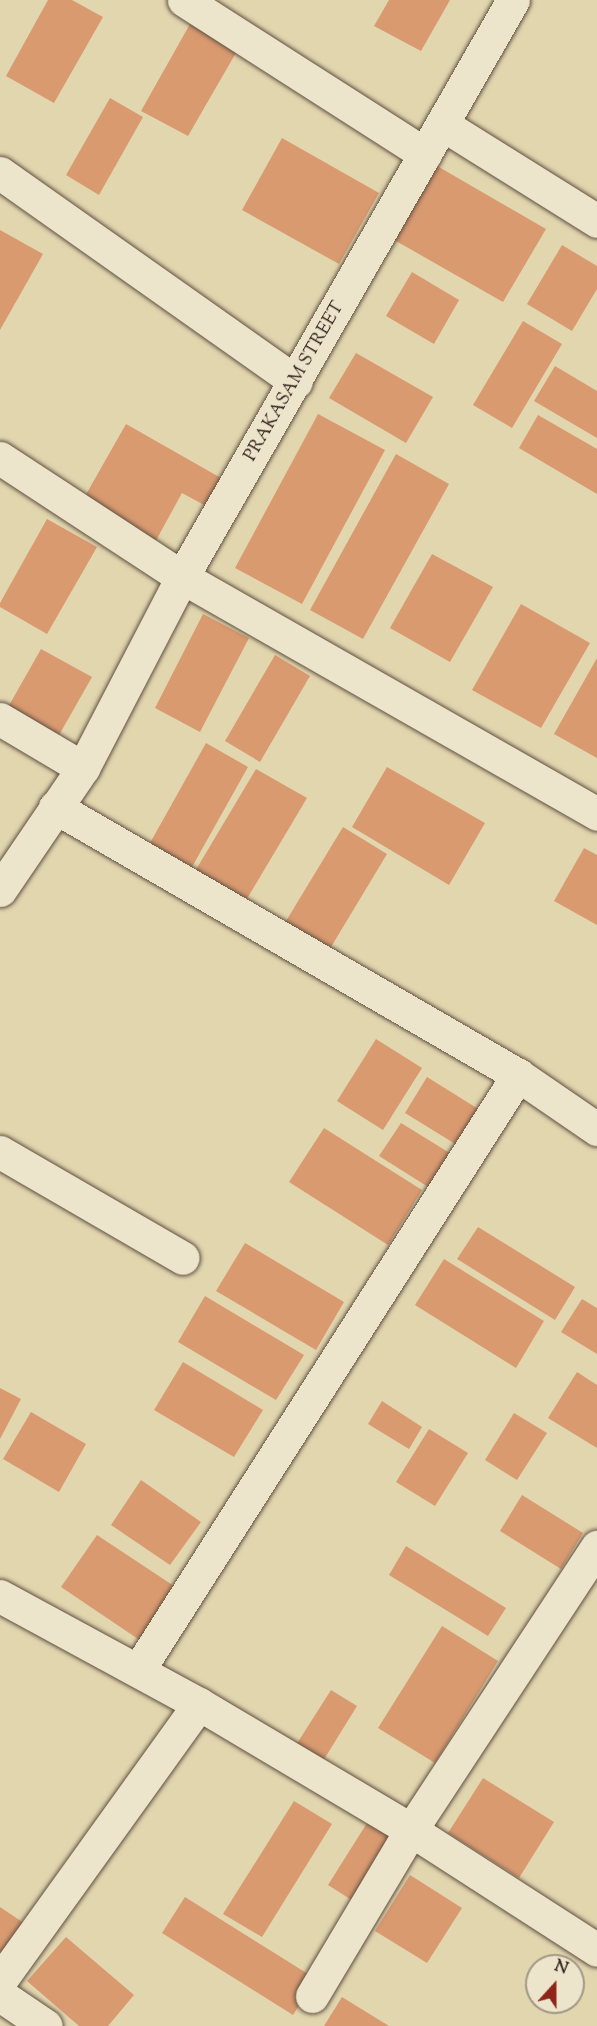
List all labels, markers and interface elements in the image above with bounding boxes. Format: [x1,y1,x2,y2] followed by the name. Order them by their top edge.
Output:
[240,298,350,466] street label: PRAKASAM STREET
[525,1954,585,2014] north arrow
[551,1956,571,1982] text: N

